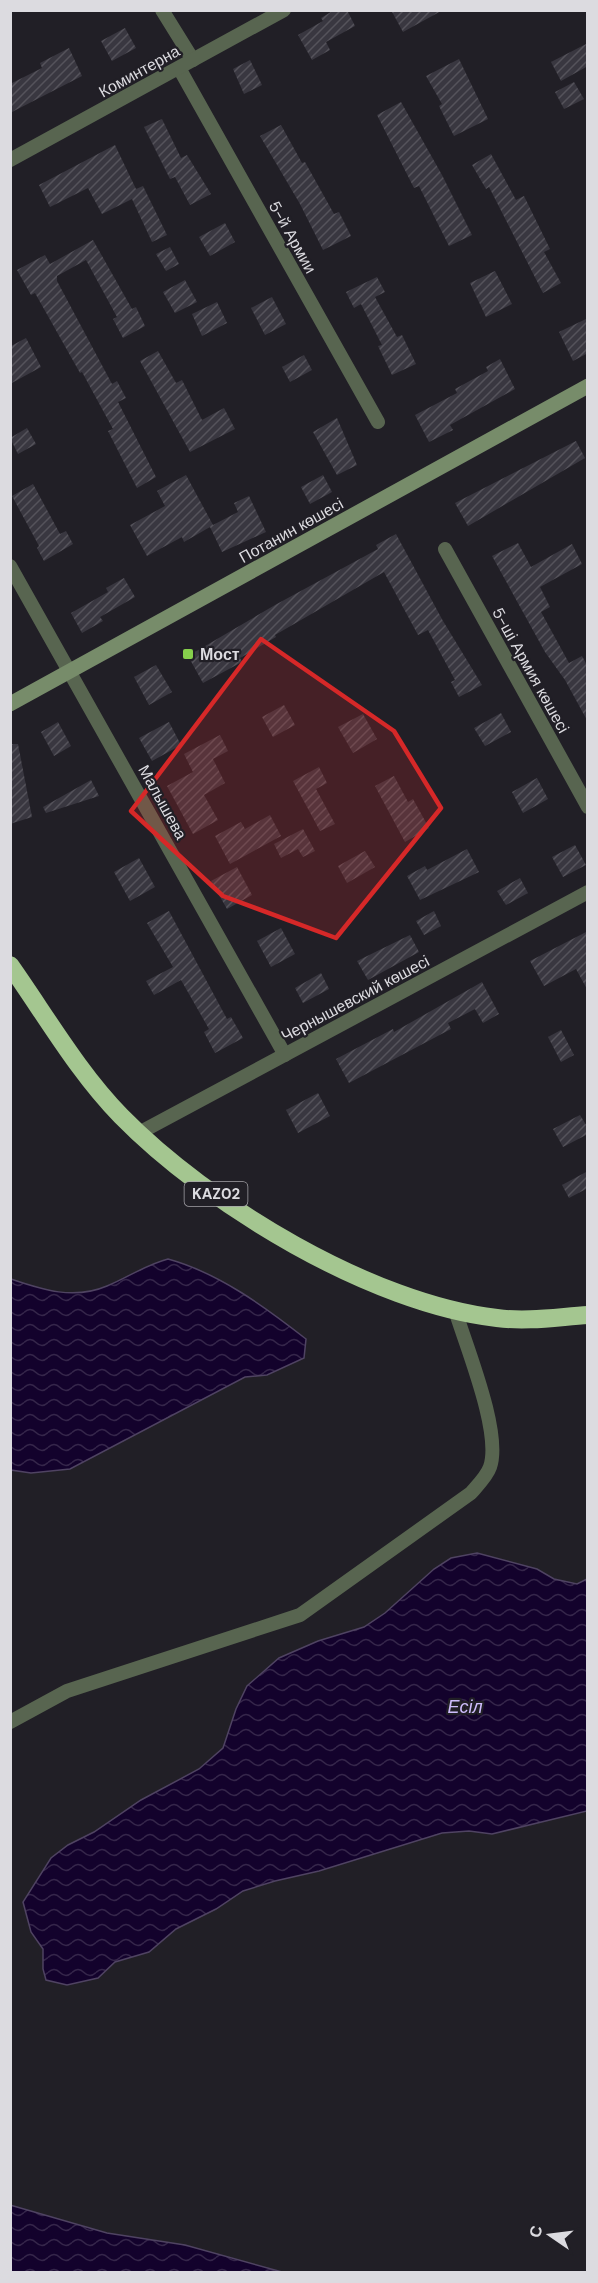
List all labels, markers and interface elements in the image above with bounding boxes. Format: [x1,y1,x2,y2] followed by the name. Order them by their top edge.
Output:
[95,40,184,102] street label: Коминтерна
[264,197,321,277] street label: 5-й Армии
[235,493,347,568] street label: Потанин көшесі
[487,604,574,737] street label: 5-ші Армия көшесі
[200,644,240,665] place label: Мост
[181,647,195,661] marker: Мост
[133,761,192,843] street label: Малышева
[277,950,433,1046] street label: Чернышевский көшесі
[184,1182,248,1206] road number: KAZ02
[447,1695,483,1719] water label: Есіл
[520,2205,580,2265] north arrow
[524,2223,548,2240] text: С

